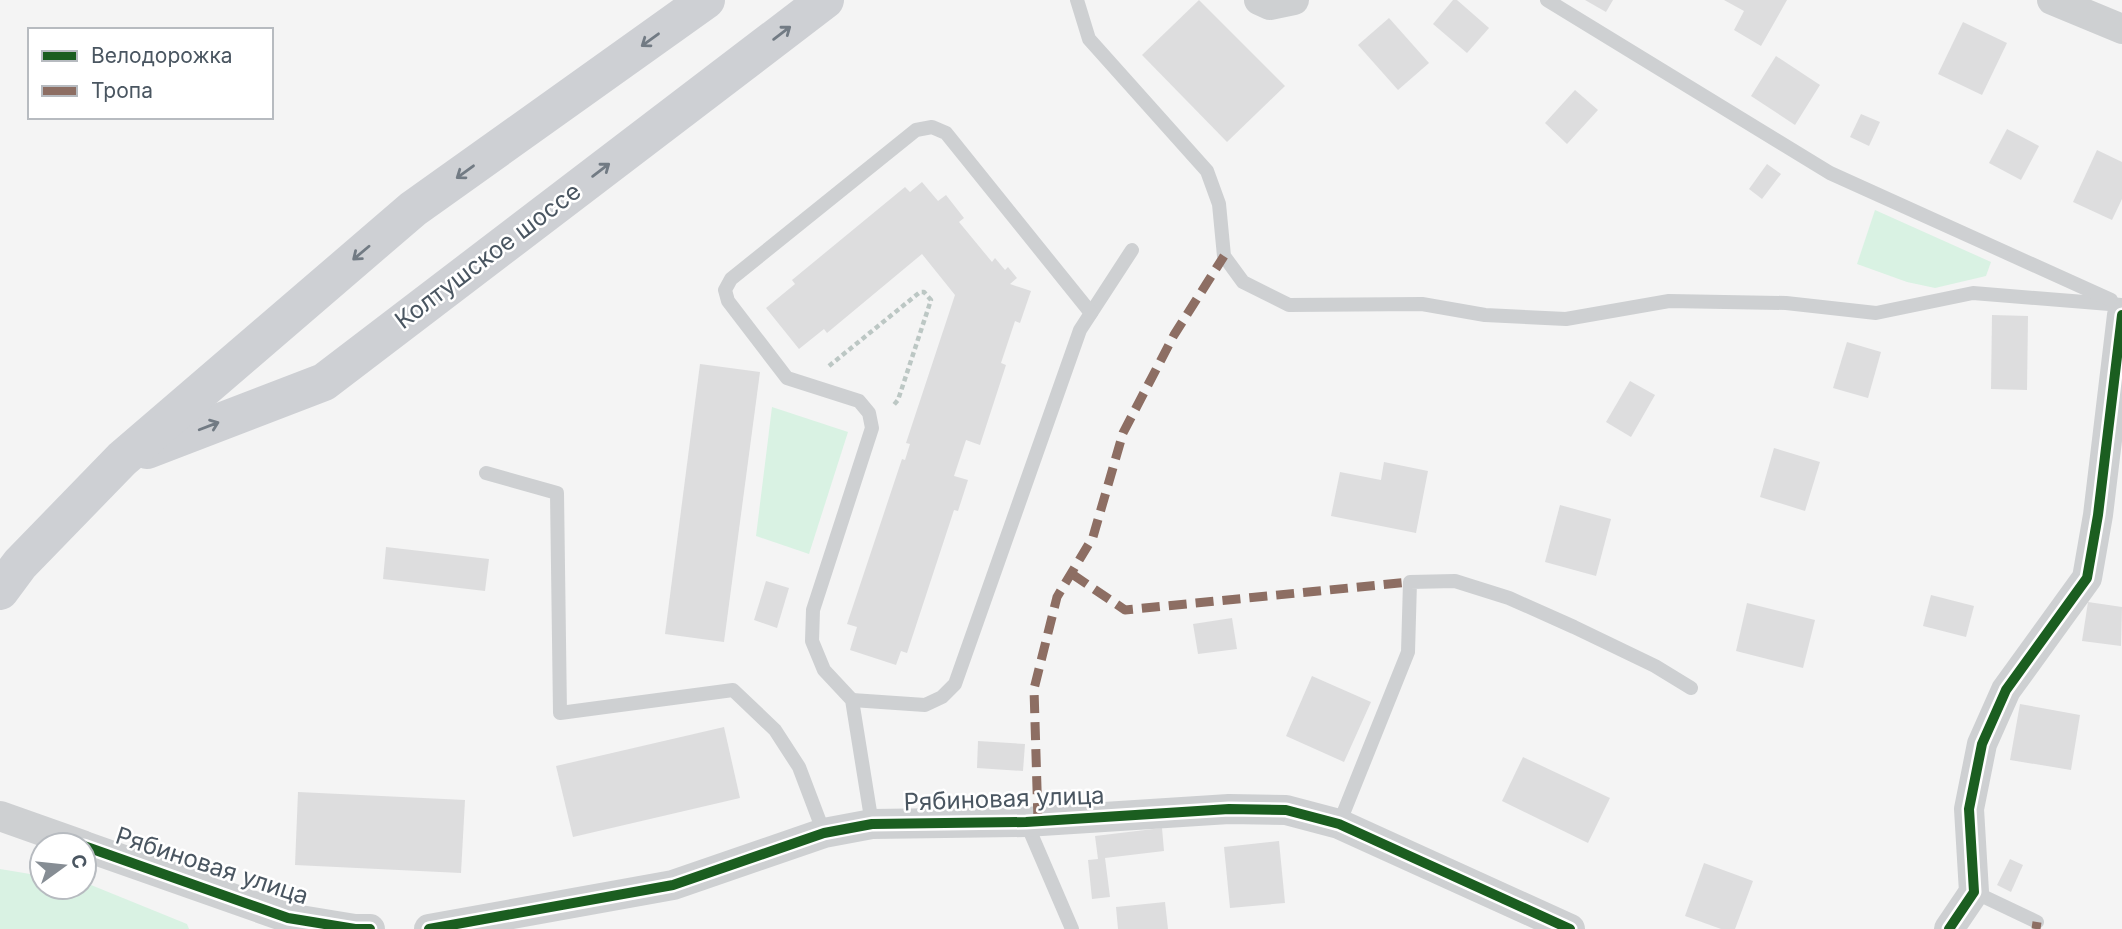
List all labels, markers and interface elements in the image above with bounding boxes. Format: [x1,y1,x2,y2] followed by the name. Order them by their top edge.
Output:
[773,25,791,40] one-way arrow
[28,28,273,119] legend
[641,33,660,47] one-way arrow
[91,43,233,68] text: Велодорожка
[91,78,153,103] text: Тропа
[591,163,610,178] one-way arrow
[456,165,475,179] one-way arrow
[389,176,586,335] street label: Колтушское шоссе
[353,245,371,261] one-way arrow
[197,419,219,431] one-way arrow
[903,781,1105,816] street label: Рябиновая улица
[112,821,312,910] street label: Рябиновая улица
[28,831,98,901] north arrow
[66,852,92,871] text: С

